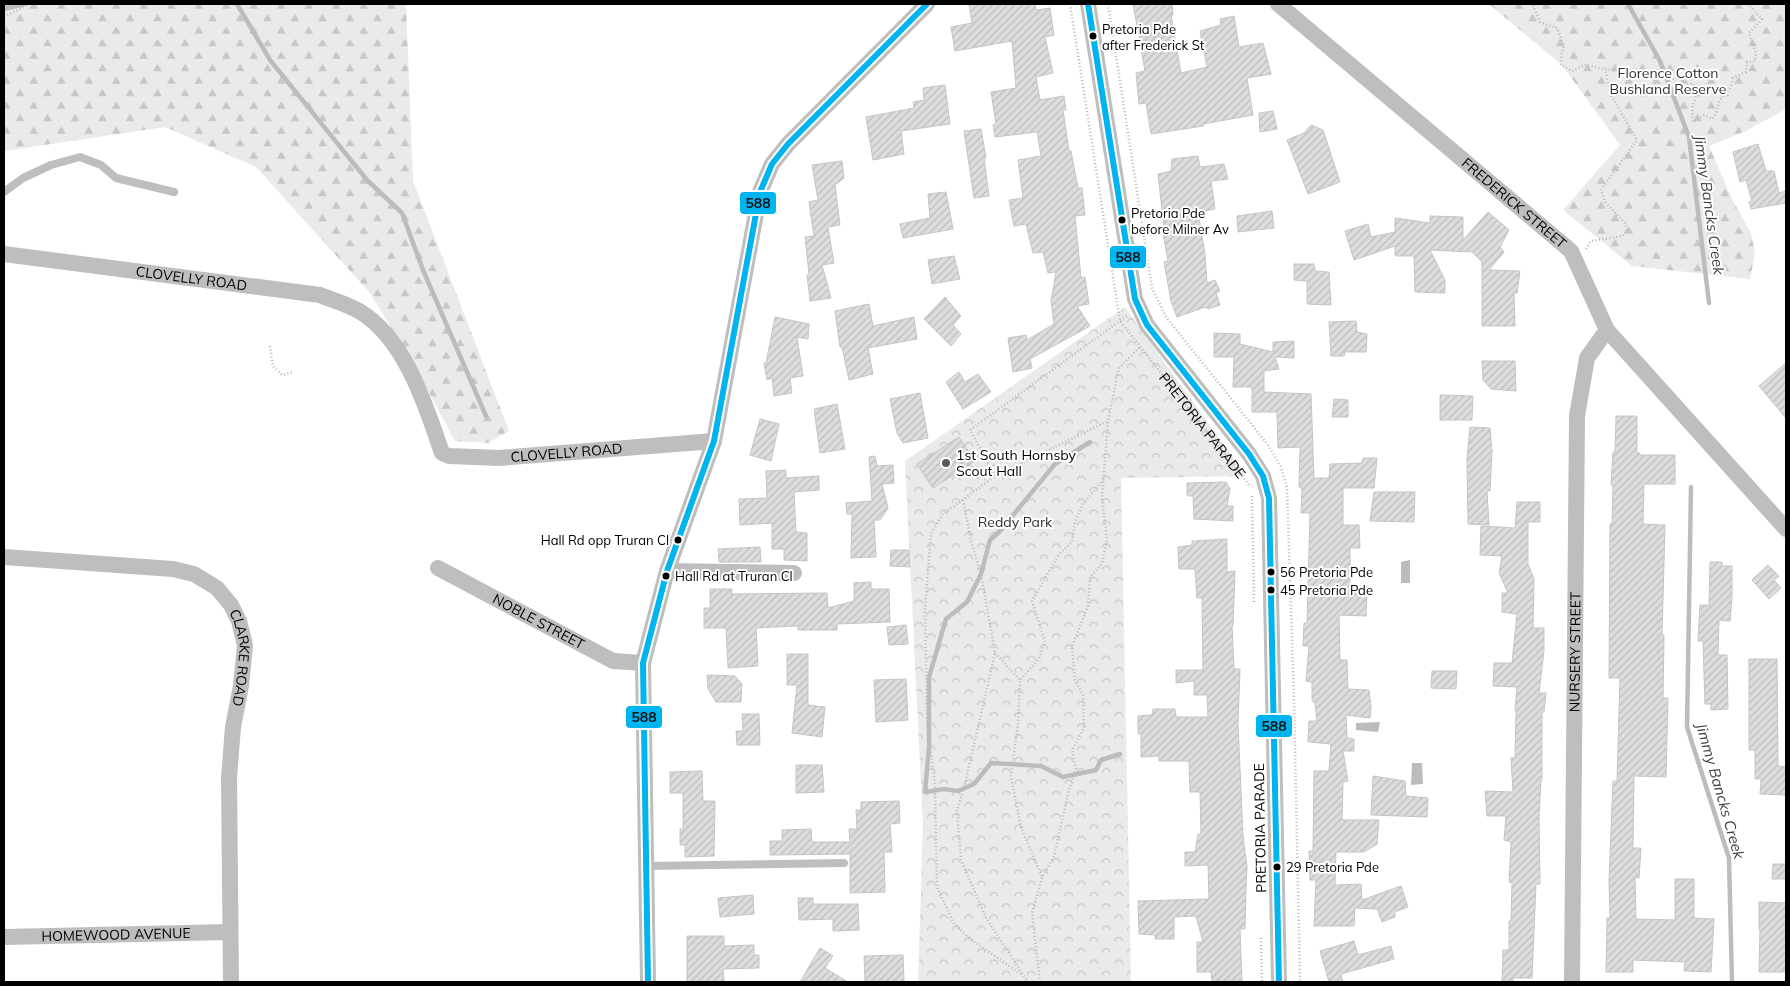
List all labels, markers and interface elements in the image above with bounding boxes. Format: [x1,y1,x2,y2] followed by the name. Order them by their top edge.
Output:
[1102,21,1205,53] place label: Pretoria Pde after Frederick St
[1088,31,1098,41] marker: Pretoria Pde after Frederick St
[1610,64,1726,98] park label: Florence Cotton Bushland Reserve
[1690,132,1729,277] water label: Jimmy Bancks Creek
[1458,154,1571,253] street label: FREDERICK STREET
[739,191,777,215] line badge: 588
[745,194,771,212] text: 588
[1131,205,1229,237] place label: Pretoria Pde before Milner Av
[1117,215,1127,225] marker: Pretoria Pde before Milner Av
[1109,245,1147,269] line badge: 588
[1115,248,1141,266] text: 588
[135,262,248,294] street label: CLOVELLY ROAD
[1155,369,1250,482] street label: PRETORIA PARADE
[510,439,623,466] street label: CLOVELLY ROAD
[956,446,1077,480] place label: 1st South Hornsby Scout Hall
[940,457,952,469] marker: 1st South Hornsby Scout Hall
[978,513,1053,531] park label: Reddy Park
[541,532,669,548] place label: Hall Rd opp Truran Cl
[673,535,683,545] marker: Hall Rd opp Truran Cl
[1280,564,1373,580] place label: 56 Pretoria Pde
[1266,567,1276,577] marker: 56 Pretoria Pde
[675,568,793,584] place label: Hall Rd at Truran Cl
[661,571,671,581] marker: Hall Rd at Truran Cl
[1280,582,1373,598] place label: 45 Pretoria Pde
[1266,585,1276,595] marker: 45 Pretoria Pde
[489,590,588,654] street label: NOBLE STREET
[1565,591,1584,712] street label: NURSERY STREET
[225,606,254,708] street label: CLARKE ROAD
[625,705,663,729] line badge: 588
[631,708,657,726] text: 588
[1255,714,1293,738] line badge: 588
[1261,717,1287,735] text: 588
[1691,719,1749,862] water label: Jimmy Bancks Creek
[1250,763,1270,893] street label: PRETORIA PARADE
[1286,859,1379,875] place label: 29 Pretoria Pde
[1272,862,1282,872] marker: 29 Pretoria Pde
[41,924,191,945] street label: HOMEWOOD AVENUE

